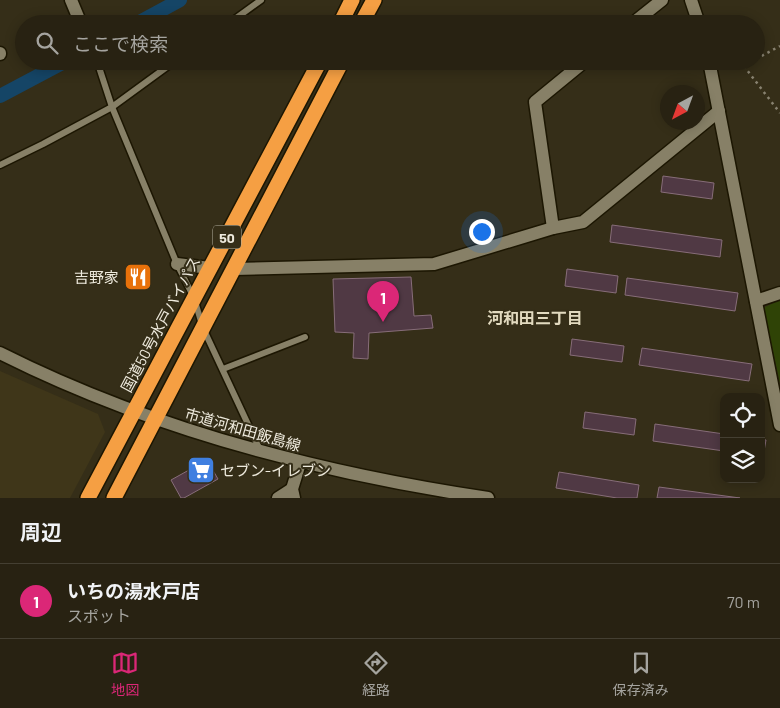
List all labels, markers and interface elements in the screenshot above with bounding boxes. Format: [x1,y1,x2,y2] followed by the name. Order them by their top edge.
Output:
[15,15,765,70] search box
[33,29,61,57] icon: search
[73,32,168,55] text: ここで検索
[660,85,705,130] north arrow
[469,219,495,245] your location
[213,226,241,248] road number: 50
[117,253,203,395] street label: 国道50号水戸バイパス
[123,262,153,292] restaurant icon: 吉野家
[74,268,119,286] place label: 吉野家
[367,281,399,322] pin: 1
[487,308,583,327] district label: 河和田三丁目
[720,393,765,483] map controls
[720,393,765,438] button: locate
[183,404,303,454] street label: 市道河和田飯島線
[720,438,765,483] button: layers
[186,455,216,485] supermarket icon: セブン-イレブン
[220,461,331,479] place label: セブン-イレブン
[20,519,62,544] text: 周辺
[67,579,200,602] text: いちの湯水戸店
[33,592,39,611] text: 1
[727,592,760,611] text: 70 m
[67,606,131,625] text: スポット
[111,649,139,699] tab: 地図
[362,649,390,699] tab: 経路
[613,649,669,699] tab: 保存済み

